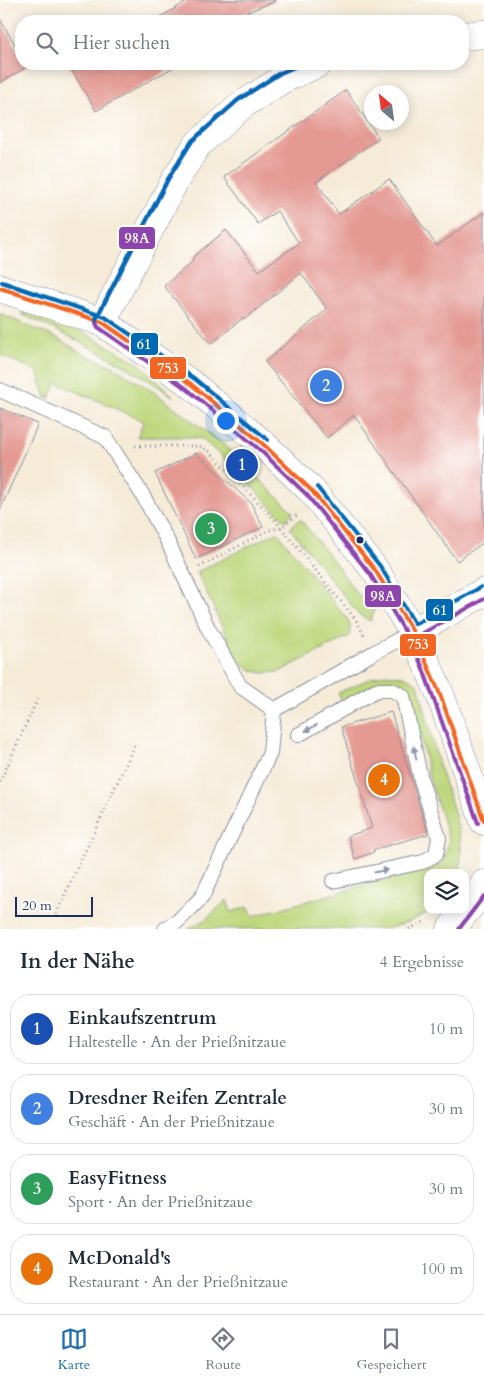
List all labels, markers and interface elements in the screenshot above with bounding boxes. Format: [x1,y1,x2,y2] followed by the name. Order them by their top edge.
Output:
[15,15,469,70] search box
[33,29,61,57] icon: search
[73,30,170,56] text: Hier suchen
[364,85,409,130] north arrow
[118,226,156,250] line badge: 98A
[125,229,150,248] text: 98A
[130,332,159,356] line badge: 61
[137,335,151,354] text: 61
[149,356,187,380] line badge: 753
[157,359,179,378] text: 753
[310,367,342,405] pin: 2
[213,408,239,434] your location
[226,446,258,484] pin: 1
[195,510,227,548] pin: 3
[355,535,365,545] unlabelled marker
[364,584,402,608] line badge: 98A
[371,587,396,606] text: 98A
[425,598,454,622] line badge: 61
[433,601,447,620] text: 61
[399,633,437,657] line badge: 753
[407,635,429,654] text: 753
[303,724,318,732] one-way arrow
[411,746,419,761] one-way arrow
[368,761,400,799] pin: 4
[373,867,389,875] one-way arrow
[424,869,469,914] map controls
[424,869,469,914] button: layers
[15,894,92,917] scale bar
[22,896,52,915] text: 20 m
[20,947,135,976] text: In der Nähe
[379,951,464,973] text: 4 Ergebnisse
[68,1005,217,1031] text: Einkaufszentrum
[33,1018,41,1040] text: 1
[429,1018,463,1040] text: 10 m
[68,1031,286,1053] text: Haltestelle · An der Prießnitzaue
[68,1085,287,1111] text: Dresdner Reifen Zentrale
[33,1098,41,1120] text: 2
[429,1098,463,1120] text: 30 m
[68,1111,275,1133] text: Geschäft · An der Prießnitzaue
[68,1165,167,1191] text: EasyFitness
[33,1178,41,1200] text: 3
[429,1178,463,1200] text: 30 m
[68,1191,253,1213] text: Sport · An der Prießnitzaue
[68,1245,171,1271] text: McDonald's
[33,1258,41,1280] text: 4
[421,1258,463,1280] text: 100 m
[68,1271,288,1293] text: Restaurant · An der Prießnitzaue
[58,1325,90,1374] tab: Karte
[205,1325,241,1374] tab: Route
[356,1325,426,1374] tab: Gespeichert

